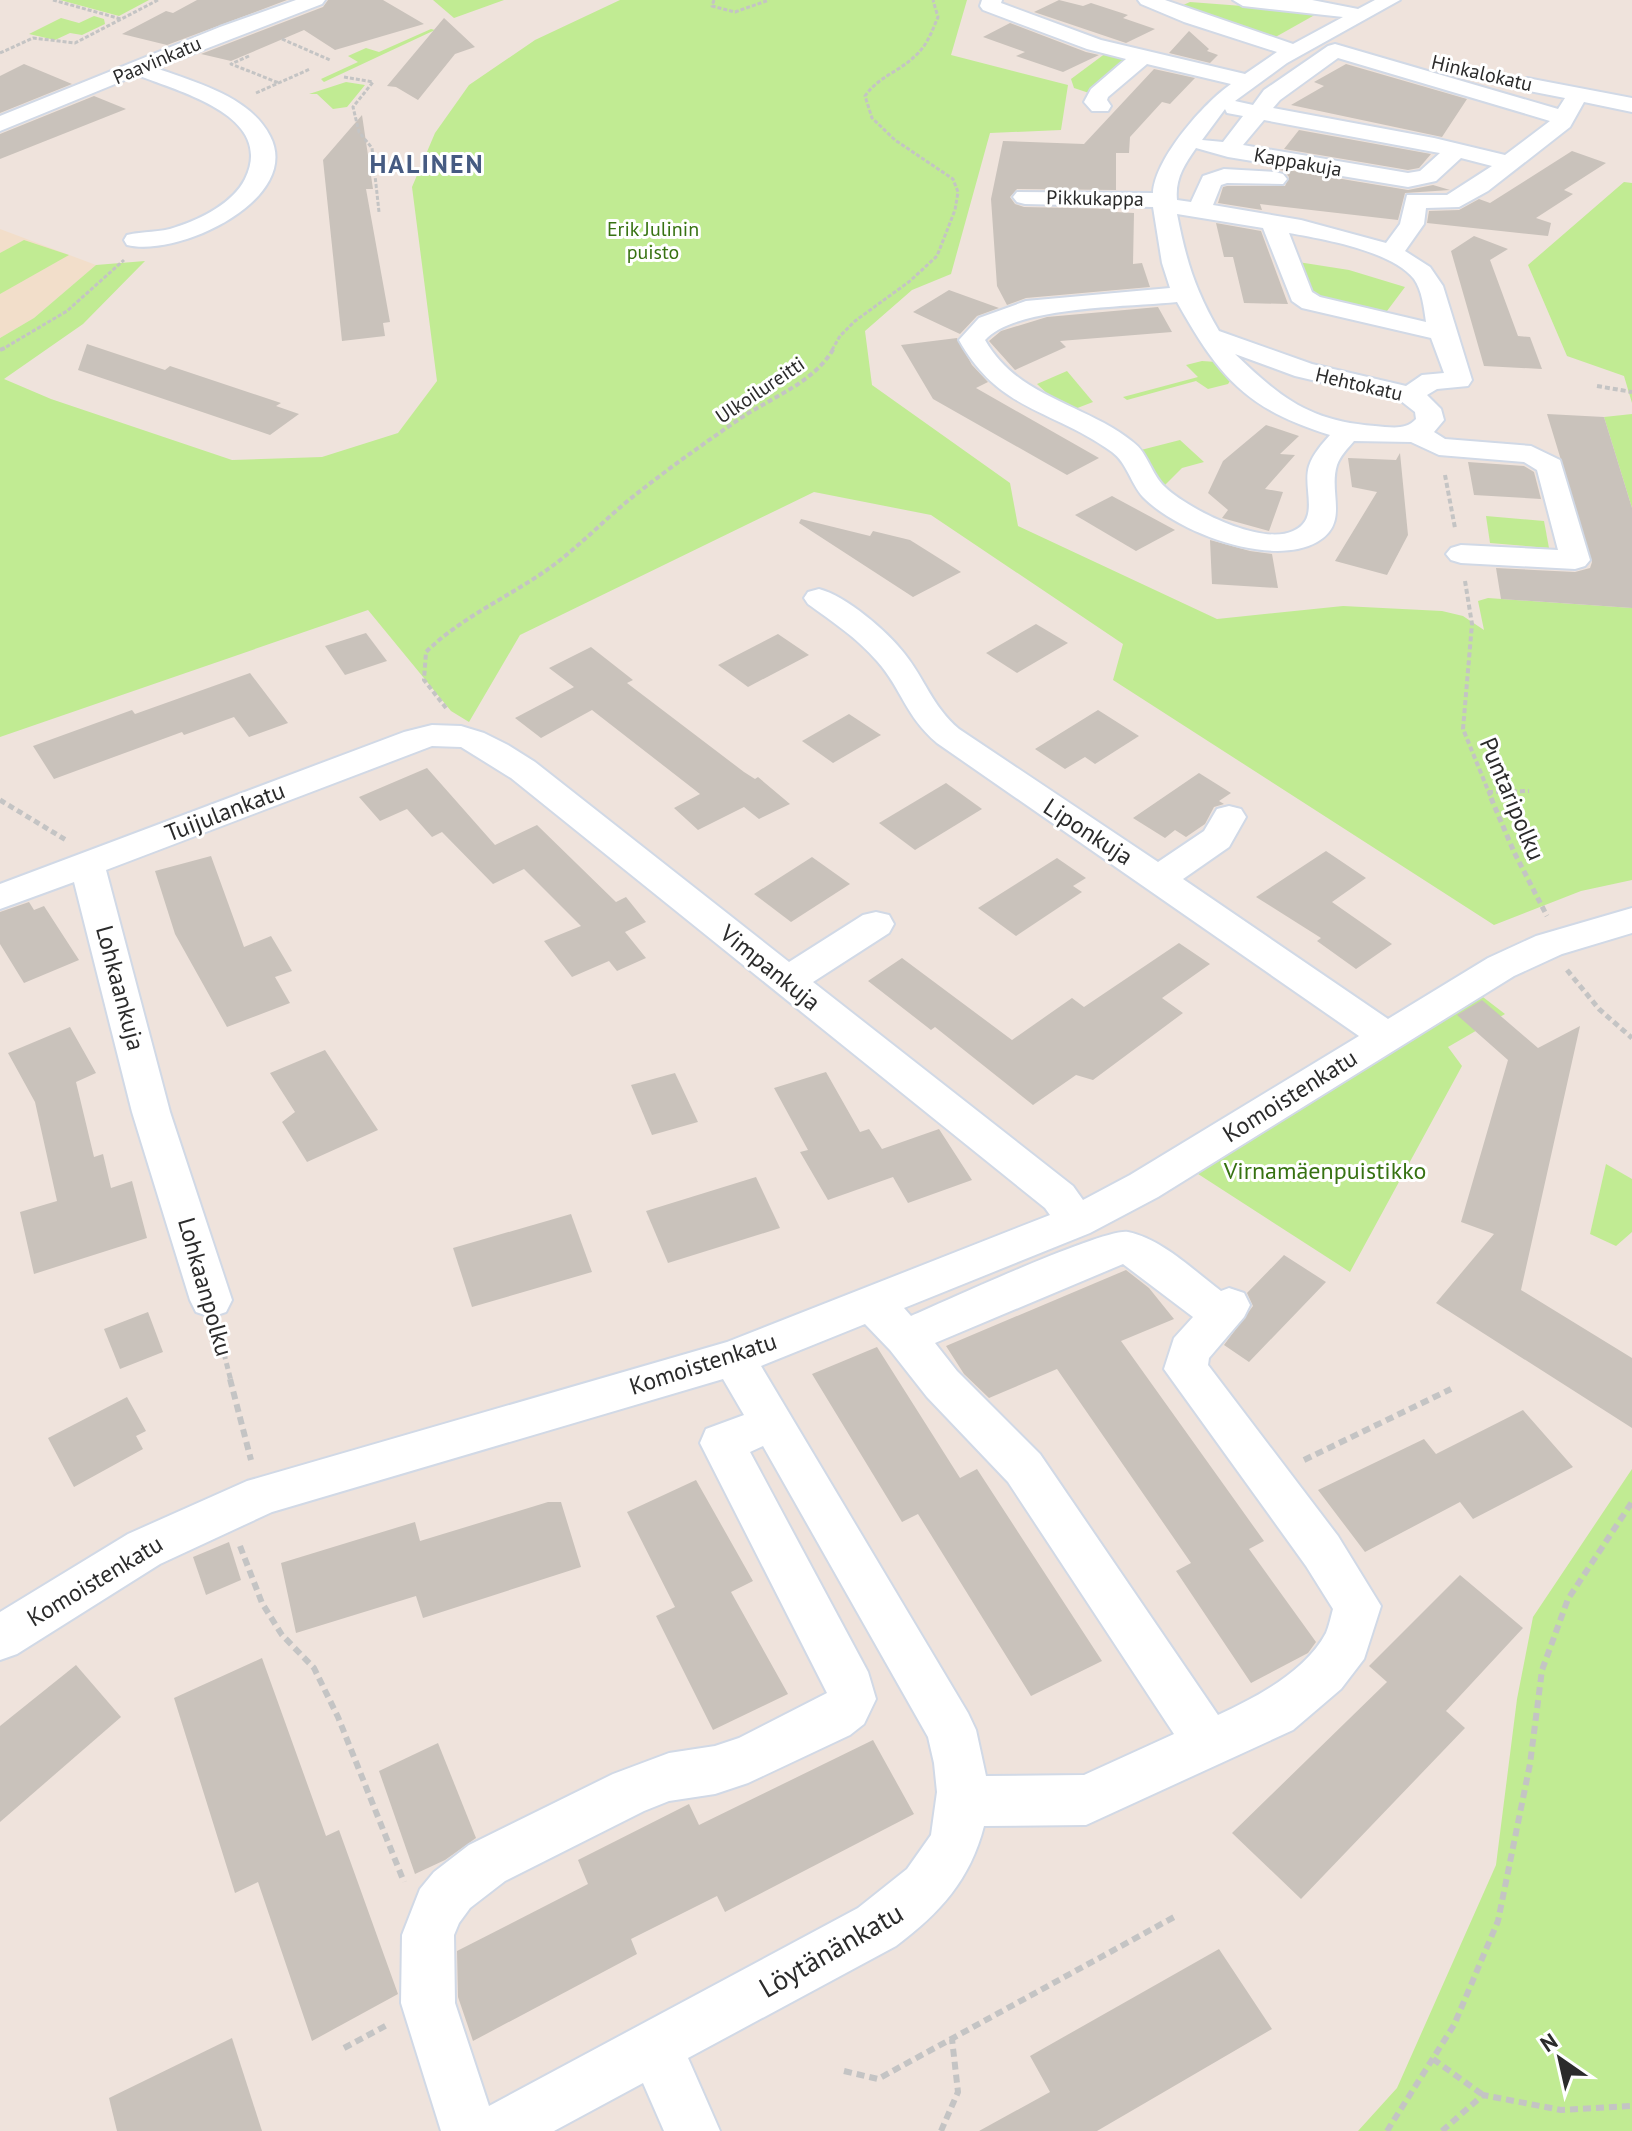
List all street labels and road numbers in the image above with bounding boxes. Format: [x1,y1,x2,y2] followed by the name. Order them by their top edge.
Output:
[109,30,205,90] street label: Paavinkatu
[1429,49,1535,97] street label: Hinkalokatu
[1252,141,1344,183] street label: Kappakuja
[1046,184,1144,212] street label: Pikkukappa
[710,351,810,429] street label: Ulkoilureitti
[1313,361,1405,407] street label: Hehtokatu
[1473,733,1552,865] street label: Puntaripolku
[160,774,289,849] street label: Tuijulankatu
[1038,791,1139,872] street label: Liponkuja
[713,917,827,1018] street label: Vimpankuja
[89,922,152,1054] street label: Lohkaankuja
[1217,1042,1363,1149] street label: Komoistenkatu
[171,1214,240,1360] street label: Lohkaanpolku
[625,1325,780,1402] street label: Komoistenkatu
[21,1528,168,1633] street label: Komoistenkatu
[752,1893,909,2006] street label: Löytänänkatu

